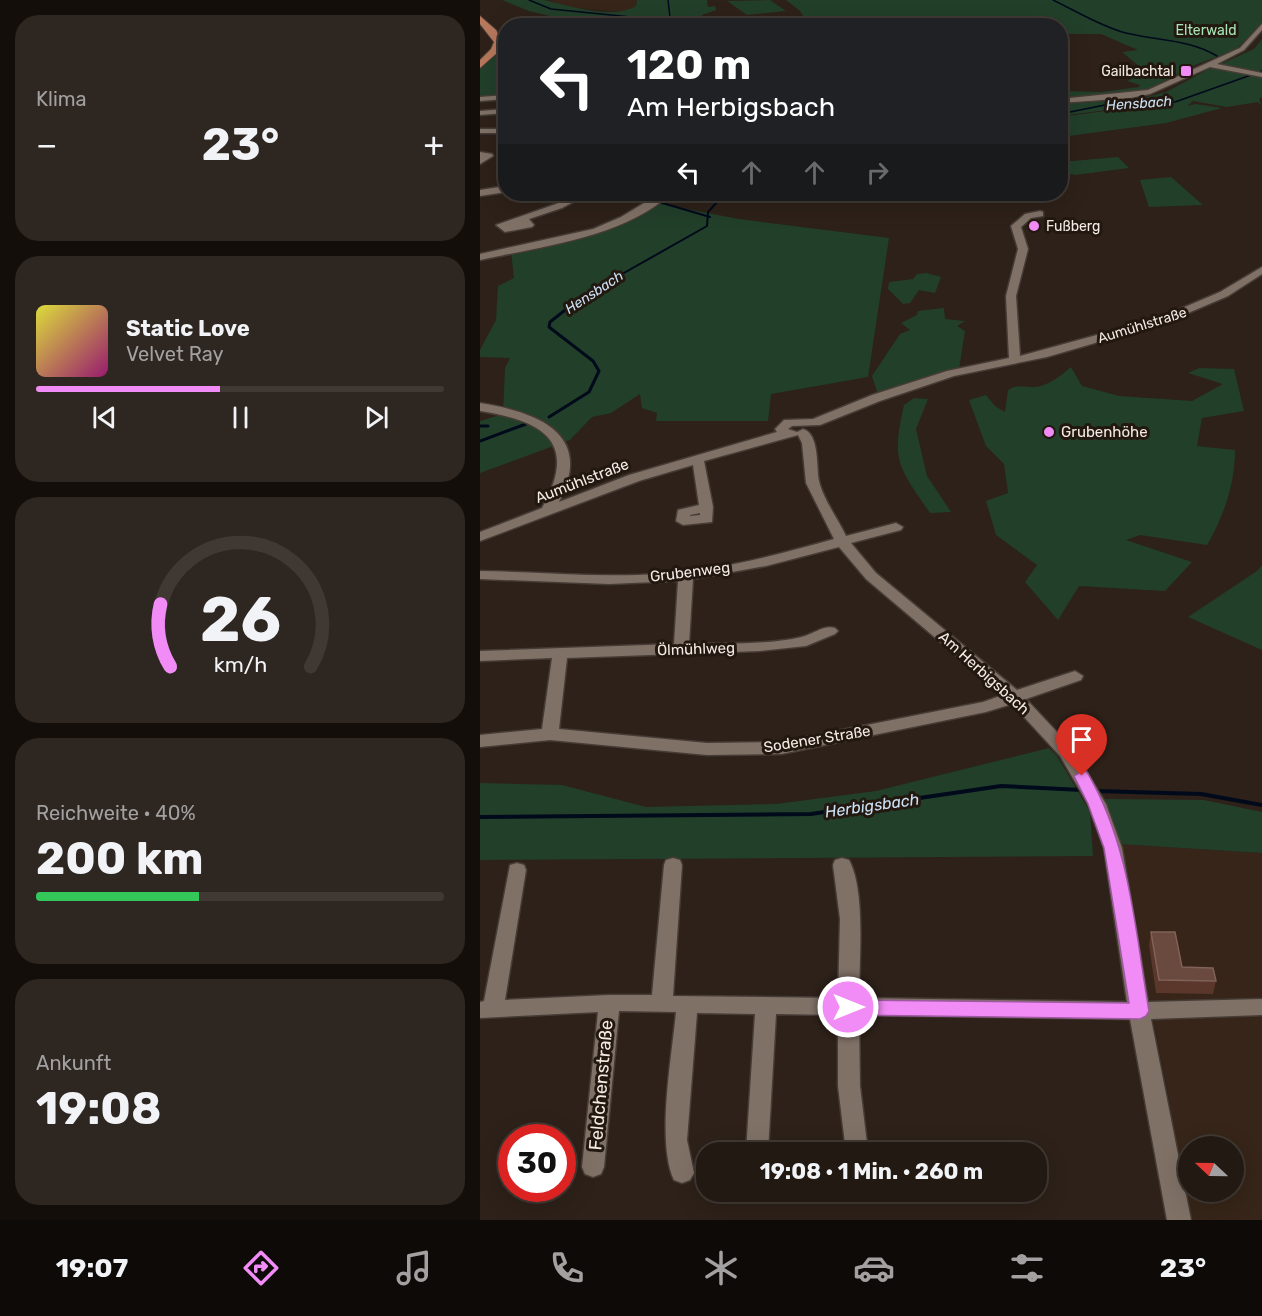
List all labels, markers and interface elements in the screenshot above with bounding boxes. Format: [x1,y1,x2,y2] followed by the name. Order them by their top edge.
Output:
[1176,22,1237,39] park label: Elterwald
[627,40,751,90] text: 120 m
[528,42,606,120] icon: left
[1101,63,1174,80] place label: Gailbachtal
[1179,64,1193,78] marker: Gailbachtal
[36,87,87,111] text: Klima
[627,91,835,123] text: Am Herbigsbach
[1105,93,1173,114] water label: Hensbach
[202,118,279,171] text: 23°
[36,125,57,164] text: −
[423,125,444,164] text: +
[672,156,705,189] icon: left
[735,156,768,189] icon: ahead
[798,156,831,189] icon: ahead
[861,156,894,189] icon: right
[1046,218,1100,235] place label: Fußberg
[1027,219,1041,233] marker: Fußberg
[562,267,627,318] water label: Hensbach
[1096,304,1189,347] street label: Aumühlstraße
[126,315,250,342] text: Static Love
[126,342,224,366] text: Velvet Ray
[88,401,121,434] icon: previous
[224,401,257,434] icon: pause
[360,401,393,434] icon: next
[1061,423,1148,441] place label: Grubenhöhe
[1042,425,1056,439] marker: Grubenhöhe
[533,455,631,507] street label: Aumühlstraße
[649,558,731,586] street label: Grubenweg
[199,583,281,657] text: 26
[935,628,1033,718] street label: Am Herbigsbach
[657,639,735,659] street label: Ölmühlweg
[213,652,267,677] text: km/h
[1056,714,1107,776] pin
[762,722,872,756] street label: Sodener Straße
[1065,723,1098,756] icon: arrive
[824,789,920,822] water label: Herbigsbach
[36,801,196,825] text: Reichweite · 40%
[36,832,204,885] text: 200 km
[816,975,880,1039] position arrow
[584,1019,618,1151] street label: Feldchenstraße
[36,1051,111,1075] text: Ankunft
[36,1082,161,1135] text: 19:08
[498,1124,576,1202] speed limit sign: 30
[1178,1136,1244,1202] north arrow
[1178,1136,1244,1202] map controls
[760,1158,983,1185] text: 19:08 · 1 Min. · 260 m
[240,1247,282,1289] icon: directions
[393,1247,435,1289] icon: music
[546,1247,588,1289] icon: phone
[700,1247,742,1289] icon: climate
[853,1247,895,1289] icon: car
[1006,1247,1048,1289] icon: filters
[56,1252,128,1284] text: 19:07
[1160,1252,1206,1284] text: 23°

